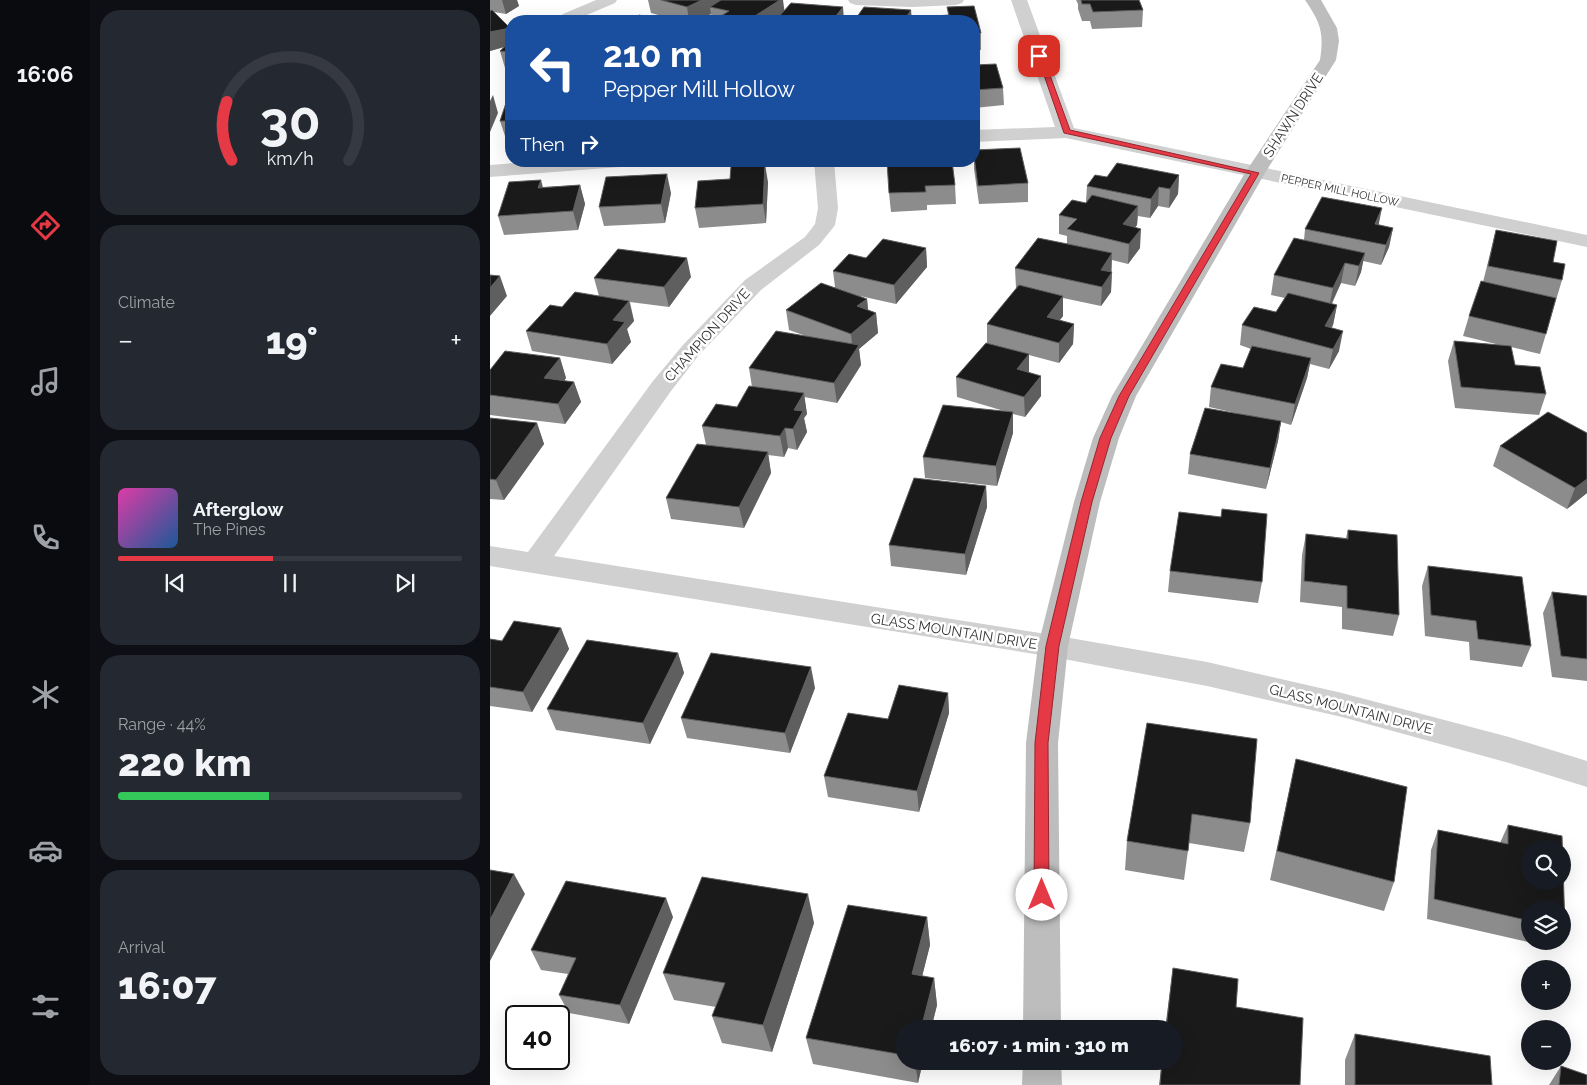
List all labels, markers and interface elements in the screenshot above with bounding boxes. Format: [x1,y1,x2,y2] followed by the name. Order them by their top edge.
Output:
[603,34,703,75] text: 210 m
[520,35,585,100] icon: left
[1018,35,1060,77] pin
[1025,42,1053,70] icon: arrive
[17,61,73,87] text: 16:06
[1260,70,1326,160] street label: SHAWN DRIVE
[603,76,795,102] text: Pepper Mill Hollow
[260,90,320,151] text: 30
[575,130,603,158] icon: right
[520,133,565,155] text: Then
[266,148,314,169] text: km/h
[1280,172,1400,209] street label: PEPPER MILL HOLLOW
[28,208,63,243] icon: directions
[661,285,753,385] street label: CHAMPION DRIVE
[118,293,175,312] text: Climate
[266,318,318,363] text: 19°
[118,324,133,357] text: −
[450,324,462,357] text: +
[28,364,63,399] icon: music
[193,498,283,520] text: Afterglow
[28,520,63,555] icon: phone
[193,520,265,539] text: The Pines
[161,569,189,597] icon: previous
[276,569,304,597] icon: pause
[391,569,419,597] icon: next
[870,610,1038,652] street label: GLASS MOUNTAIN DRIVE
[28,677,63,712] icon: climate
[1268,681,1434,737] street label: GLASS MOUNTAIN DRIVE
[118,715,206,734] text: Range · 44%
[118,740,251,785] text: 220 km
[28,833,63,868] icon: car
[1521,840,1571,1070] map controls
[1521,840,1571,890] button: search
[1015,868,1067,920] position arrow
[1521,900,1571,950] button: layers
[118,938,165,957] text: Arrival
[1521,960,1571,1010] button: +
[118,963,216,1008] text: 16:07
[28,989,63,1024] icon: filters
[505,1005,570,1070] speed limit sign: 40
[1521,1020,1571,1070] button: −
[949,1034,1129,1056] text: 16:07 · 1 min · 310 m

